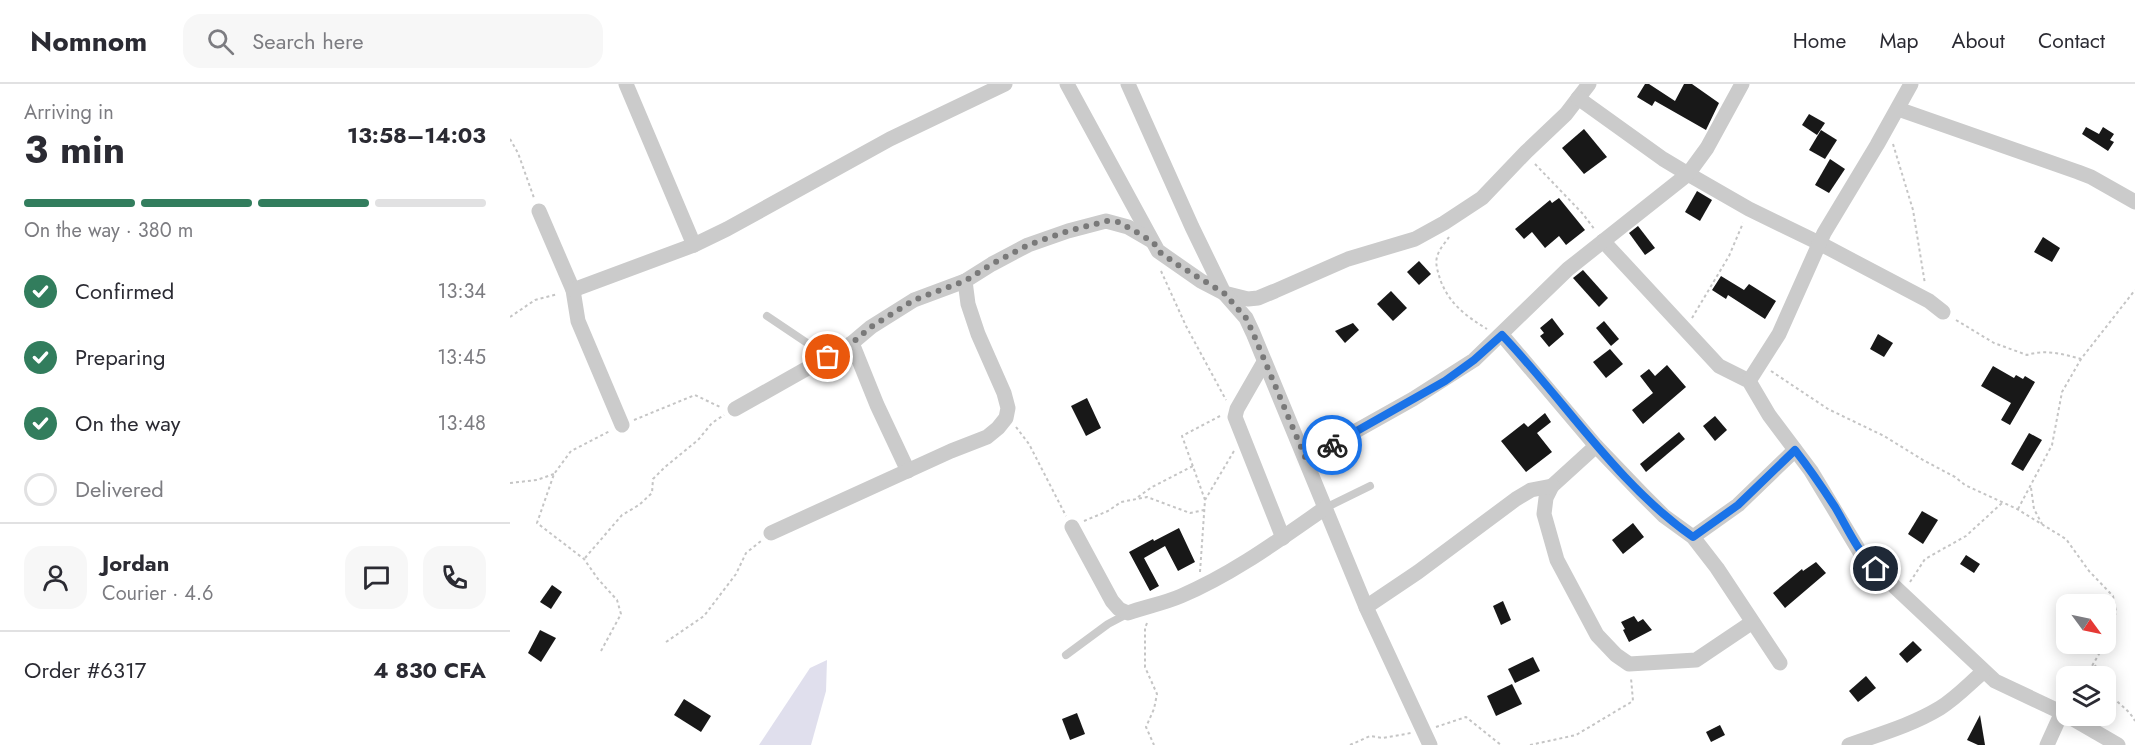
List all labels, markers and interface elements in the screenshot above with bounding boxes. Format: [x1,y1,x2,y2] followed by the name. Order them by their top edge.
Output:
[183,14,603,68] search box
[30,21,147,62] text: Nomnom
[204,25,237,58] icon: search
[252,25,364,57] text: Search here
[1793,26,1846,56] text: Home
[1879,26,1919,56] text: Map
[1952,26,2005,56] text: About
[2038,26,2105,56] text: Contact
[24,98,114,127] text: Arriving in
[347,119,486,151] text: 13:58–14:03
[24,121,125,178] text: 3 min
[24,216,193,245] text: On the way · 380 m
[24,275,57,308] icon: check
[75,275,174,307] text: Confirmed
[438,277,486,306] text: 13:34
[802,331,853,382] pin
[811,340,844,373] icon: bag
[24,341,57,374] icon: check
[75,341,166,373] text: Preparing
[437,343,486,372] text: 13:45
[24,407,57,440] icon: check
[75,407,180,439] text: On the way
[438,409,486,438] text: 13:48
[1302,415,1362,475] courier
[1316,429,1349,462] icon: bike
[75,473,164,505] text: Delivered
[1850,543,1901,594] pin
[24,546,87,609] button: person
[345,546,408,609] button: chat
[423,546,486,609] button: phone
[102,547,169,579] text: Jordan
[1859,552,1892,585] icon: home
[102,579,214,608] text: Courier · 4.6
[2056,594,2116,654] north arrow
[2056,594,2116,726] map controls
[24,654,146,686] text: Order #6317
[373,654,486,686] text: 4 830 CFA
[2056,666,2116,726] button: layers

